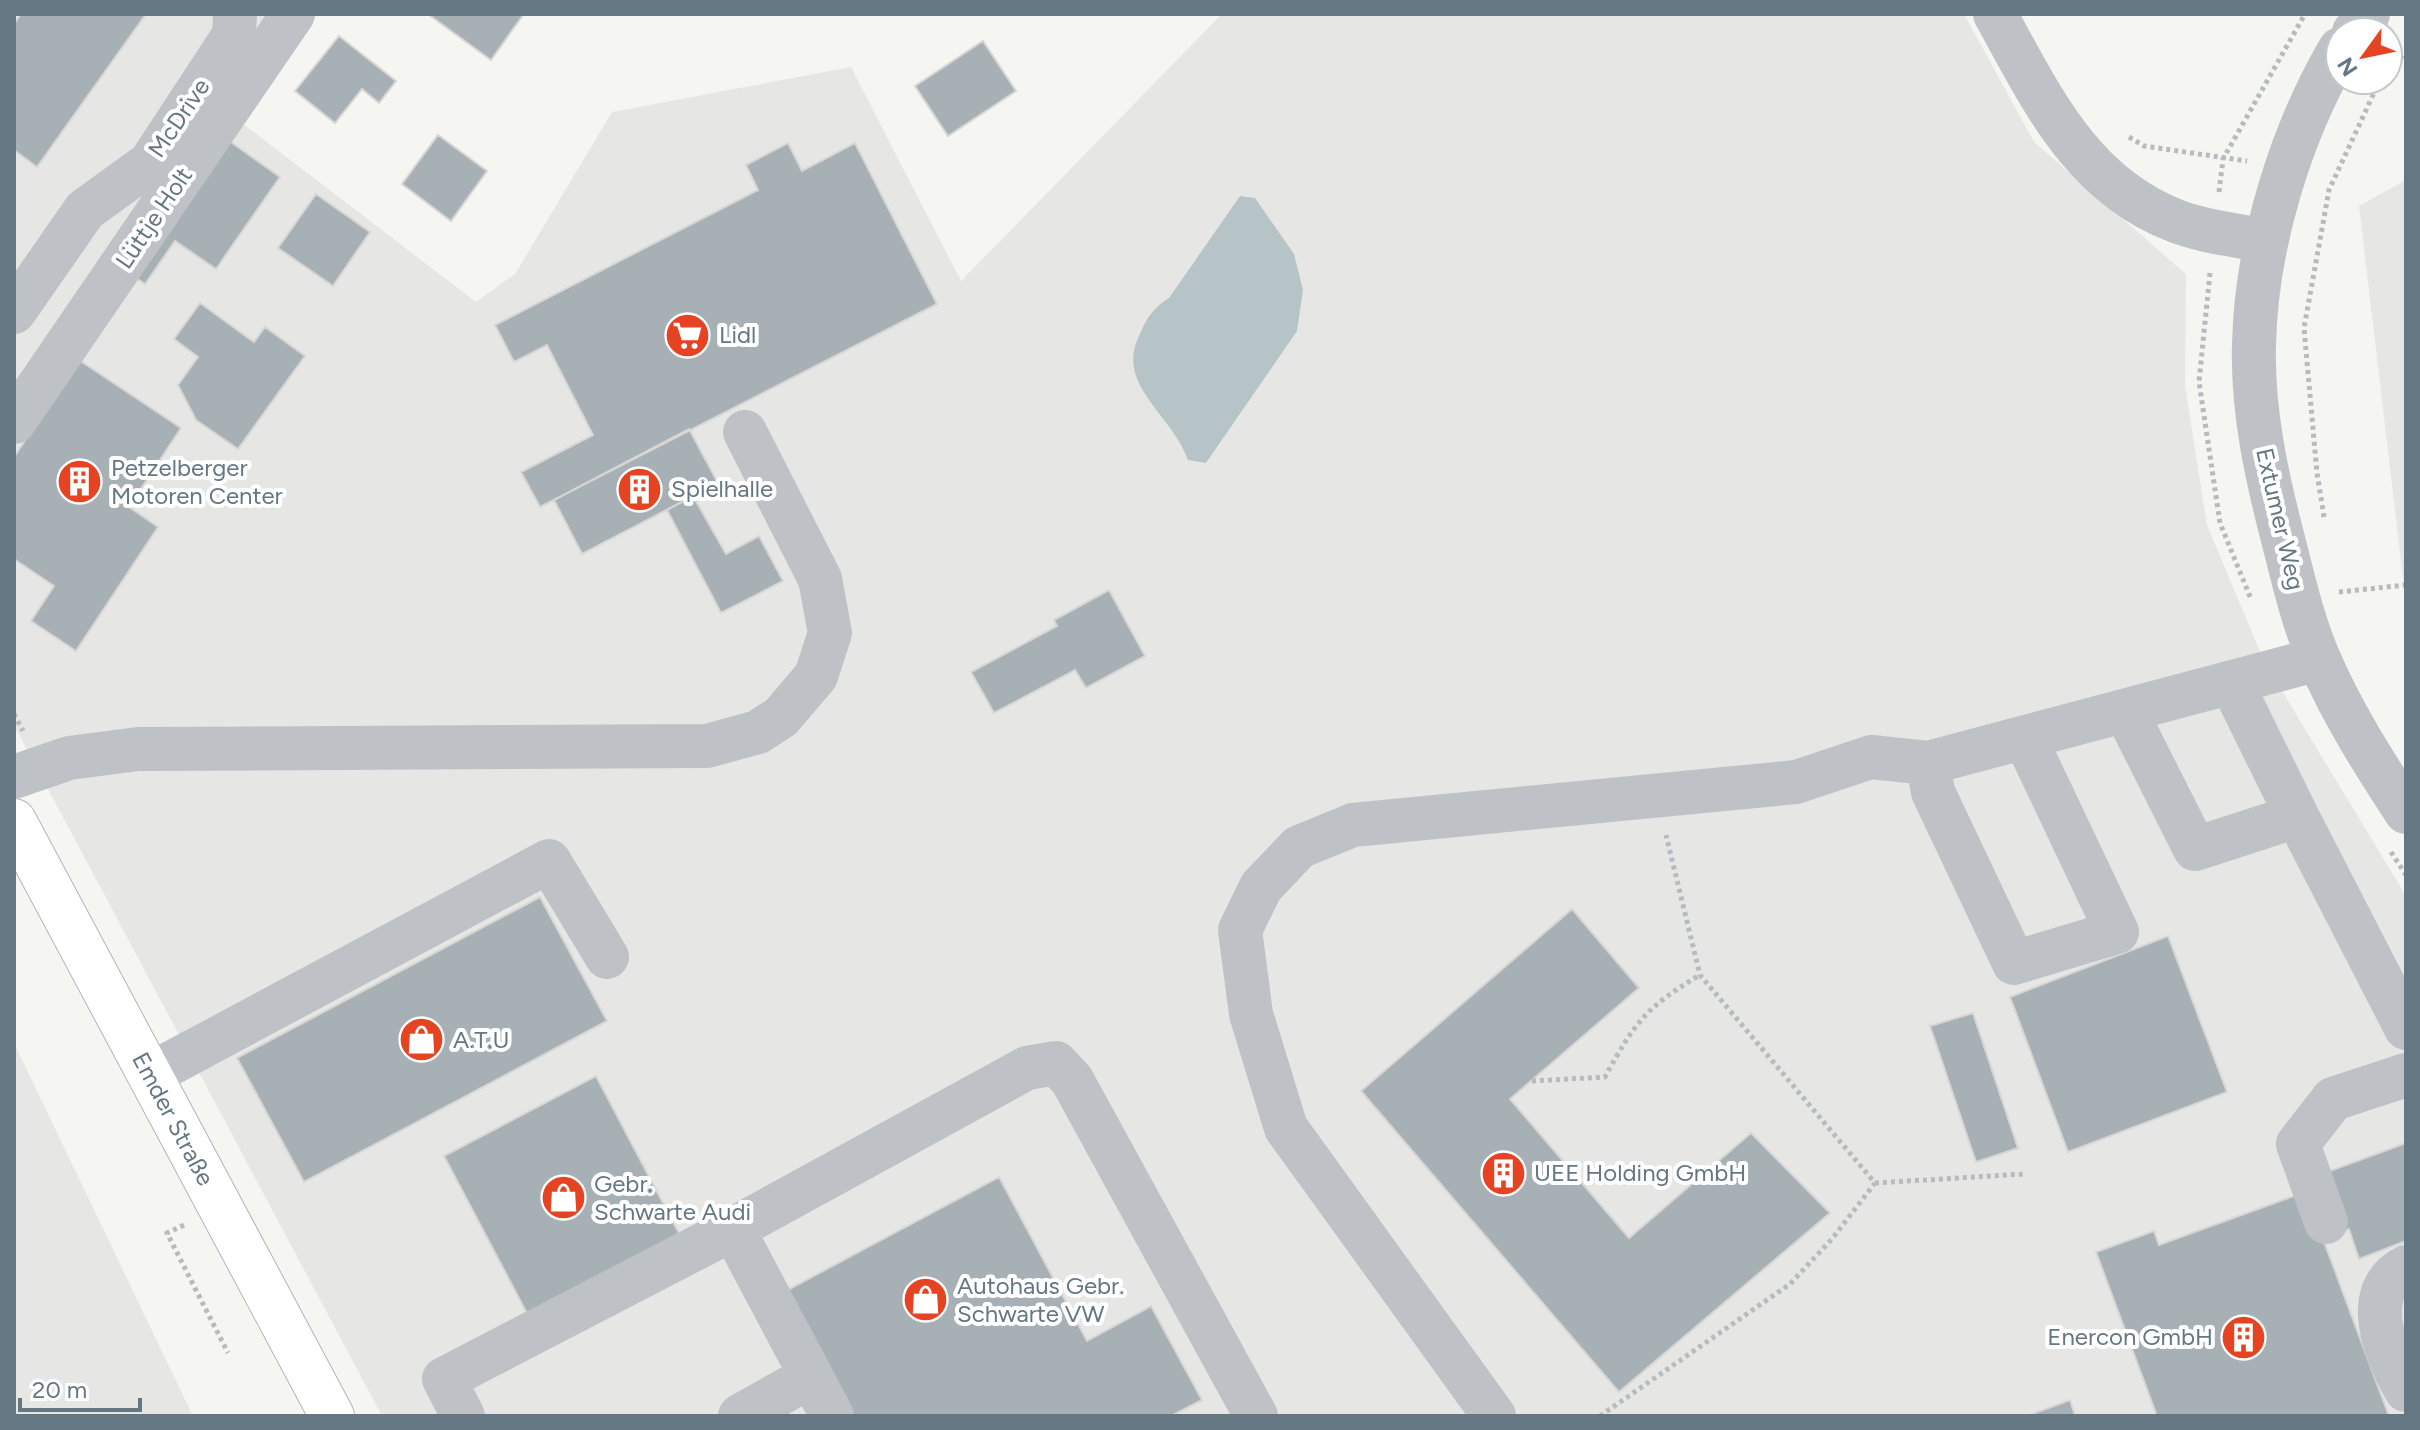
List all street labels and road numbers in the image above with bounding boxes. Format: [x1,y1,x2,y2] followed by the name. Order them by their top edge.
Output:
[142,73,215,163] street label: McDrive
[109,162,198,274] street label: Lüttje Holt
[2250,445,2311,593] street label: Extumer Weg
[126,1047,221,1190] street label: Emder Straße

